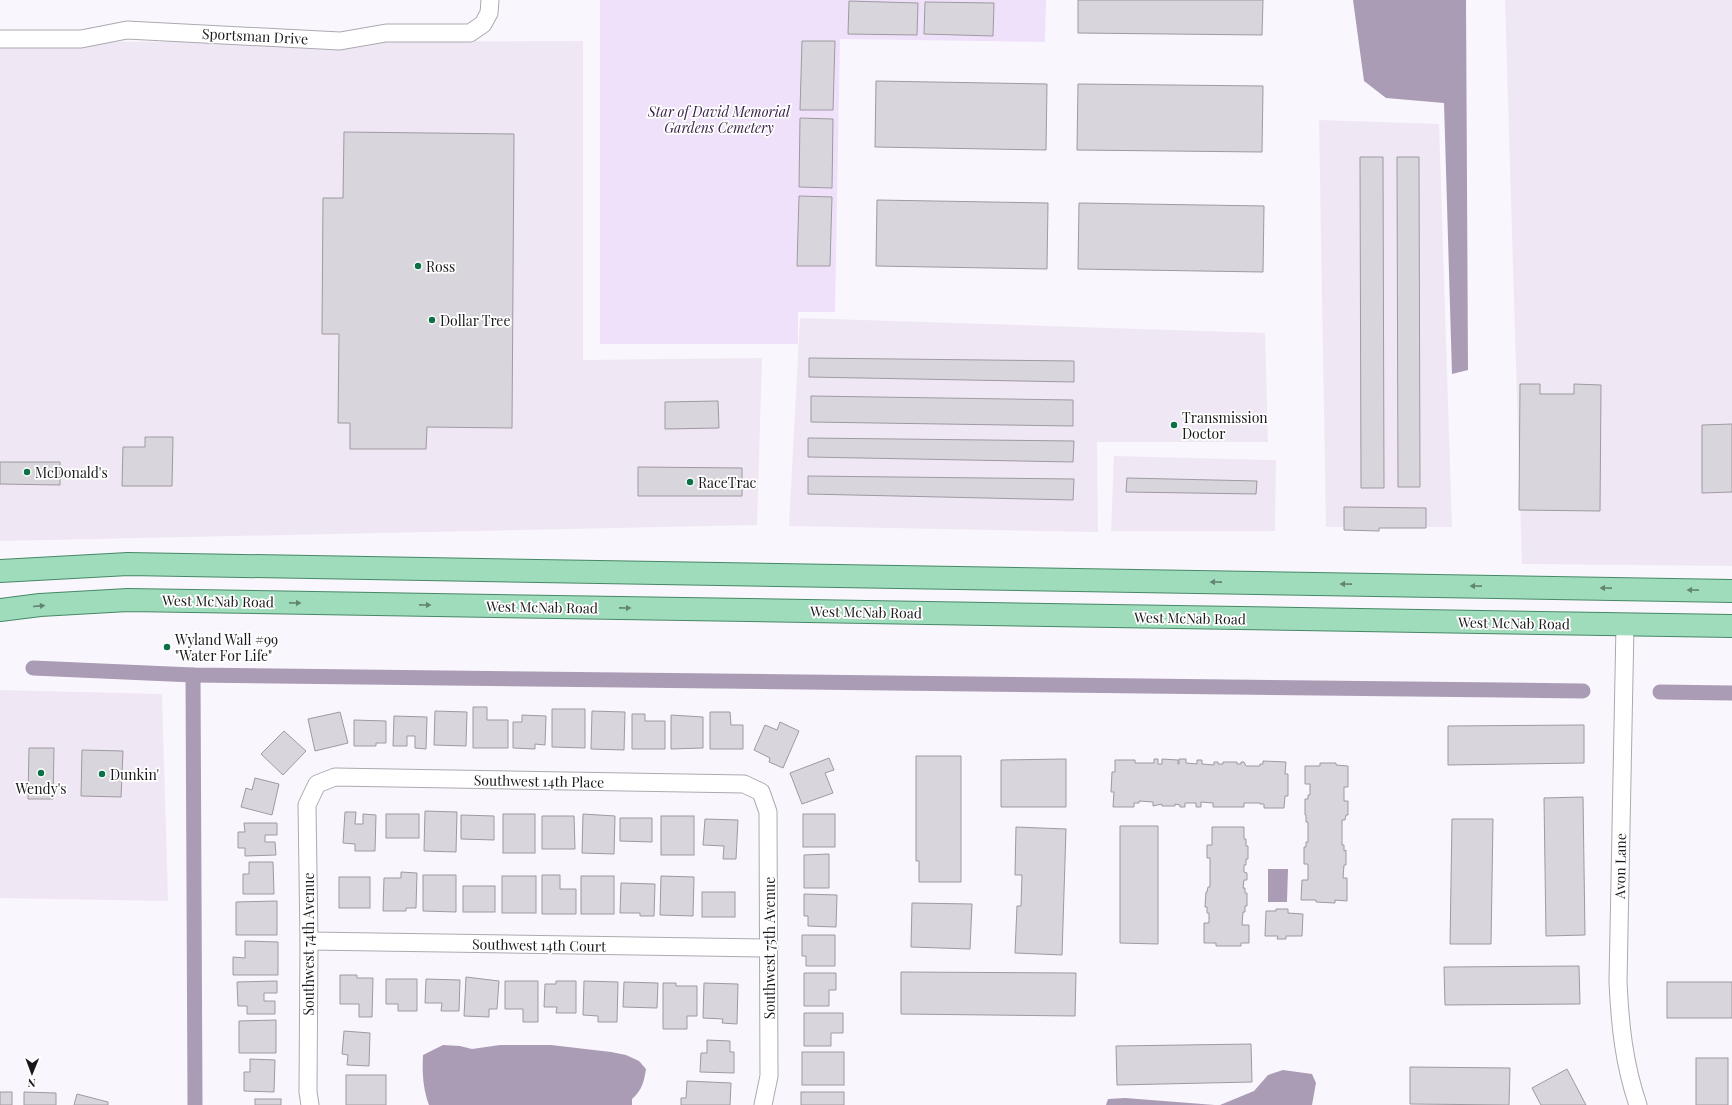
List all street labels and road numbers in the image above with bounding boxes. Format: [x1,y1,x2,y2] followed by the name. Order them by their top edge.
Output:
[201,24,309,48] street label: Sportsman Drive
[161,591,274,611] street label: West McNab Road
[485,597,598,617] street label: West McNab Road
[809,602,922,622] street label: West McNab Road
[1133,608,1246,628] street label: West McNab Road
[1457,613,1570,633] street label: West McNab Road
[474,770,604,792] street label: Southwest 14th Place
[1610,833,1630,900] street label: Avon Lane
[299,872,318,1016] street label: Southwest 74th Avenue
[760,877,779,1019] street label: Southwest 75th Avenue
[472,934,607,956] street label: Southwest 14th Court

